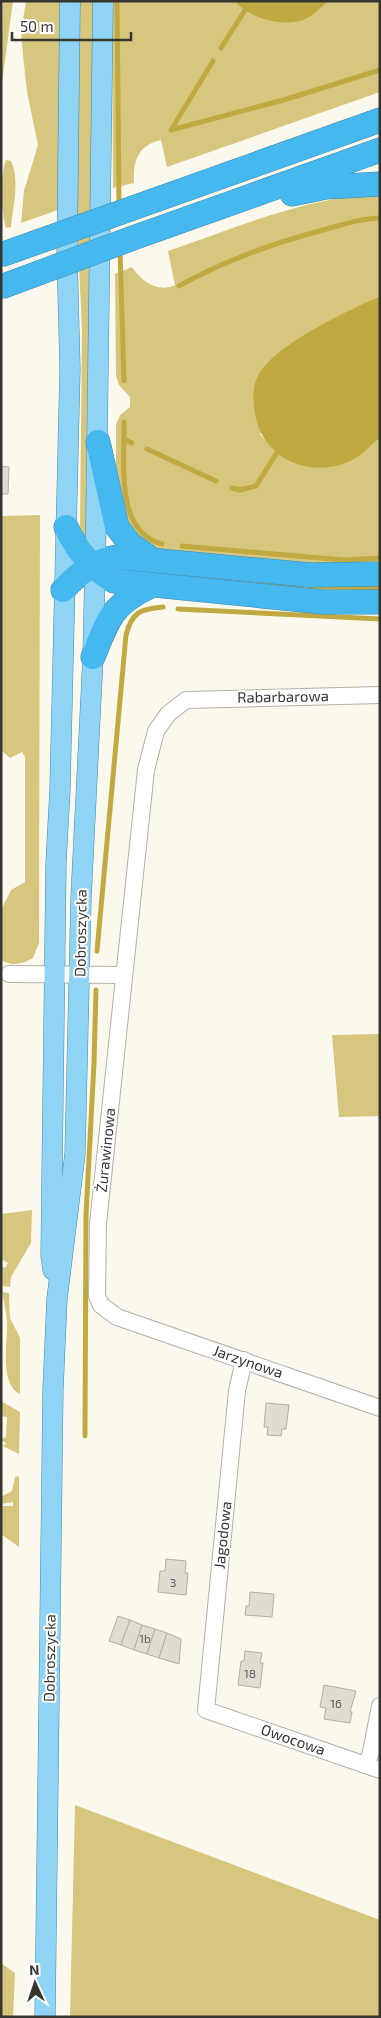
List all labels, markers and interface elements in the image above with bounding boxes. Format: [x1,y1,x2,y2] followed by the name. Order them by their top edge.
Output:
[12,10,131,42] scale bar
[20,17,54,35] text: 50 m
[237,686,329,706] street label: Rabarbarowa
[70,889,90,977] street label: Dobroszycka
[92,1107,118,1193] street label: Żurawinowa
[211,1341,286,1381] street label: Jarzynowa
[210,1500,234,1570] street label: Jagodowa
[170,1575,176,1589] house number: 3
[39,1614,59,1702] street label: Dobroszycka
[139,1631,151,1645] house number: 1b
[244,1666,256,1680] house number: 18
[330,1696,342,1710] house number: 16
[259,1720,328,1758] street label: Owocowa
[10,1958,60,2008] north arrow
[29,1961,40,1978] text: N

